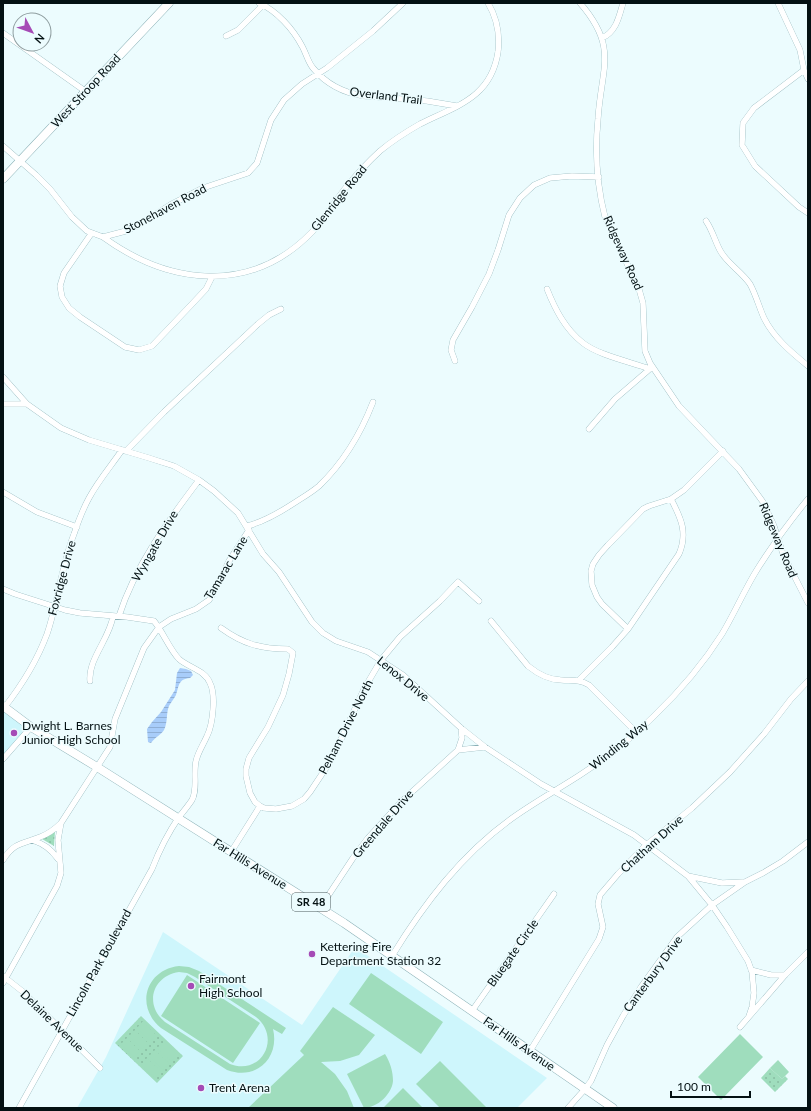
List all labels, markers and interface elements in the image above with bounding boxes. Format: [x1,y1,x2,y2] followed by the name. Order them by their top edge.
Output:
[12,12,52,52] north arrow
[32,31,48,46] text: N
[48,51,124,131] street label: West Stroop Road
[349,84,423,107] street label: Overland Trail
[307,162,370,234] street label: Glenridge Road
[121,180,209,237] street label: Stonehaven Road
[600,213,647,292] street label: Ridgeway Road
[756,500,801,580] street label: Ridgeway Road
[128,508,181,584] street label: Wyngate Drive
[201,533,250,602] street label: Tamarac Lane
[44,539,79,617] street label: Foxridge Drive
[374,653,432,704] street label: Lenox Drive
[315,677,376,777] street label: Pelham Drive North
[586,716,652,773] street label: Winding Way
[22,718,120,747] place label: Dwight L. Barnes Junior High School
[9,728,19,738] marker: Dwight L. Barnes Junior High School
[349,786,416,861] street label: Greendale Drive
[617,812,686,876] street label: Chatham Drive
[211,835,290,892] street label: Far Hills Avenue
[292,893,330,911] road number: SR 48
[63,906,134,1019] street label: Lincoln Park Boulevard
[484,916,541,989] street label: Bluegate Circle
[620,933,685,1015] street label: Canterbury Drive
[320,939,441,968] place label: Kettering Fire Department Station 32
[307,949,317,959] marker: Kettering Fire Department Station 32
[199,971,262,1000] place label: Fairmont High School
[186,981,196,991] marker: Fairmont High School
[17,987,87,1055] street label: Delaine Avenue
[480,1013,558,1074] street label: Far Hills Avenue
[671,1073,750,1099] scale bar
[677,1079,711,1094] text: 100 m
[209,1080,270,1095] place label: Trent Arena
[196,1083,206,1093] marker: Trent Arena

